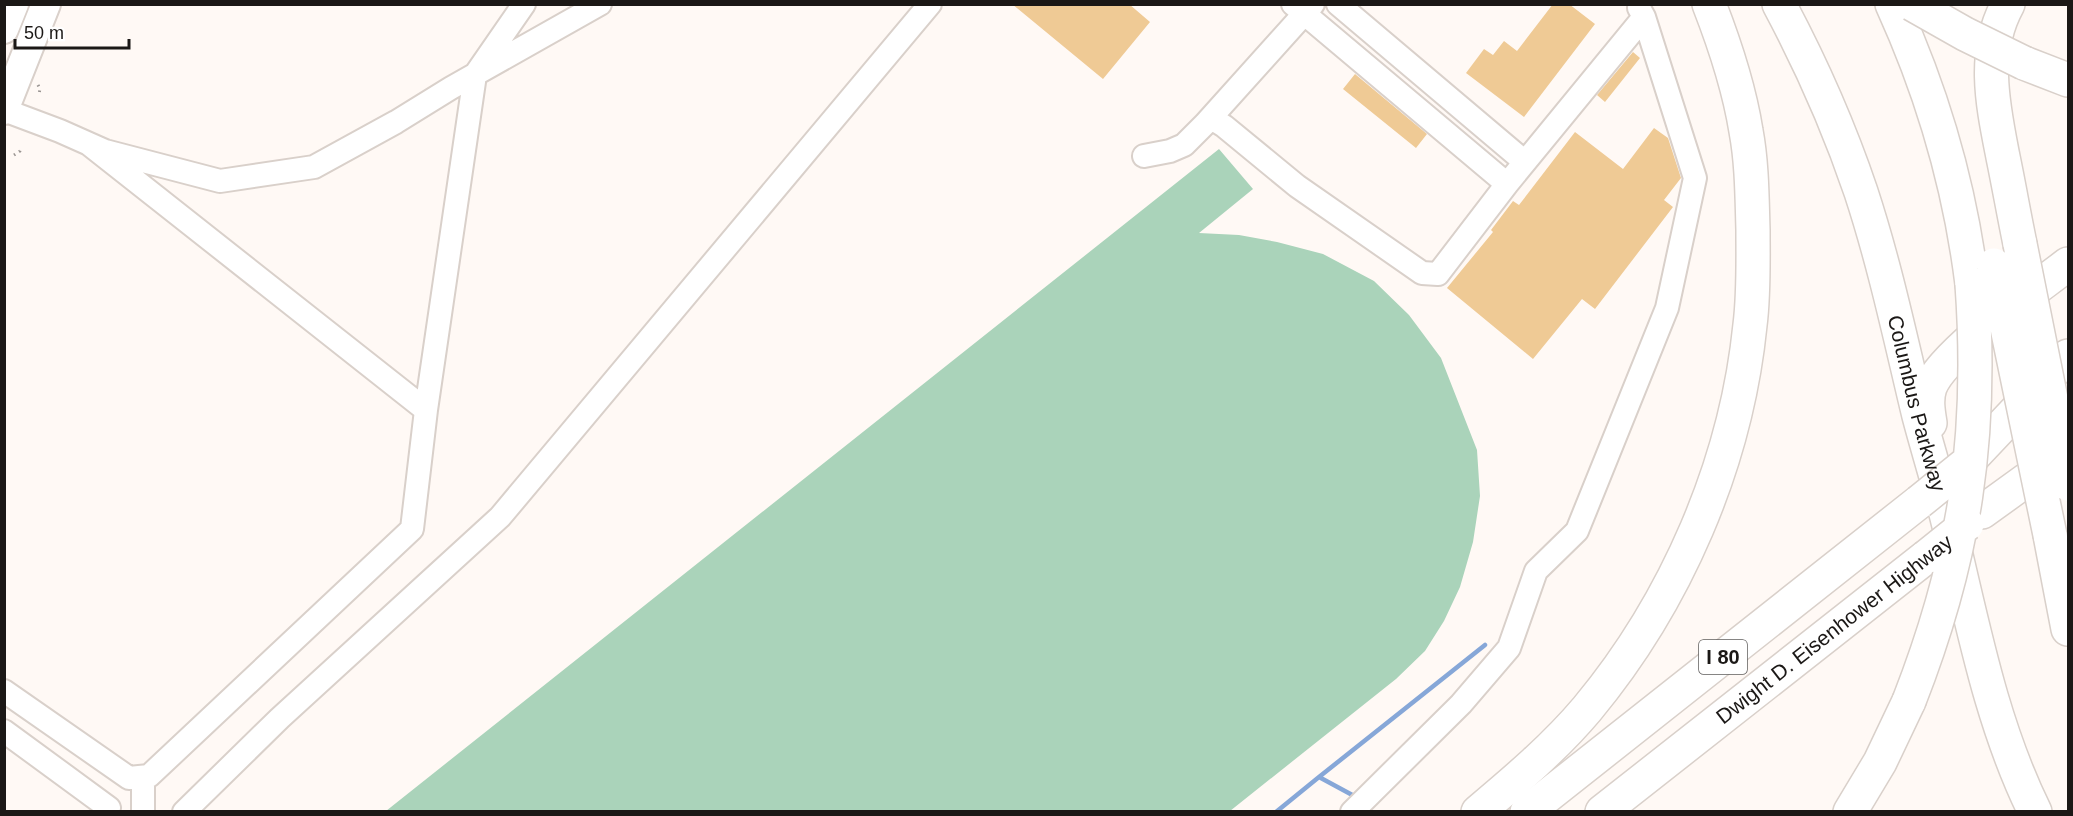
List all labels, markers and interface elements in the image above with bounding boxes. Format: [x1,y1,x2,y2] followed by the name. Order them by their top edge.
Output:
[15,12,129,50] scale bar
[24,23,64,43] text: 50 m
[1884,313,1951,494] street label: Columbus Parkway
[1711,529,1957,728] street label: Dwight D. Eisenhower Highway
[1699,640,1747,674] road number: I 80

